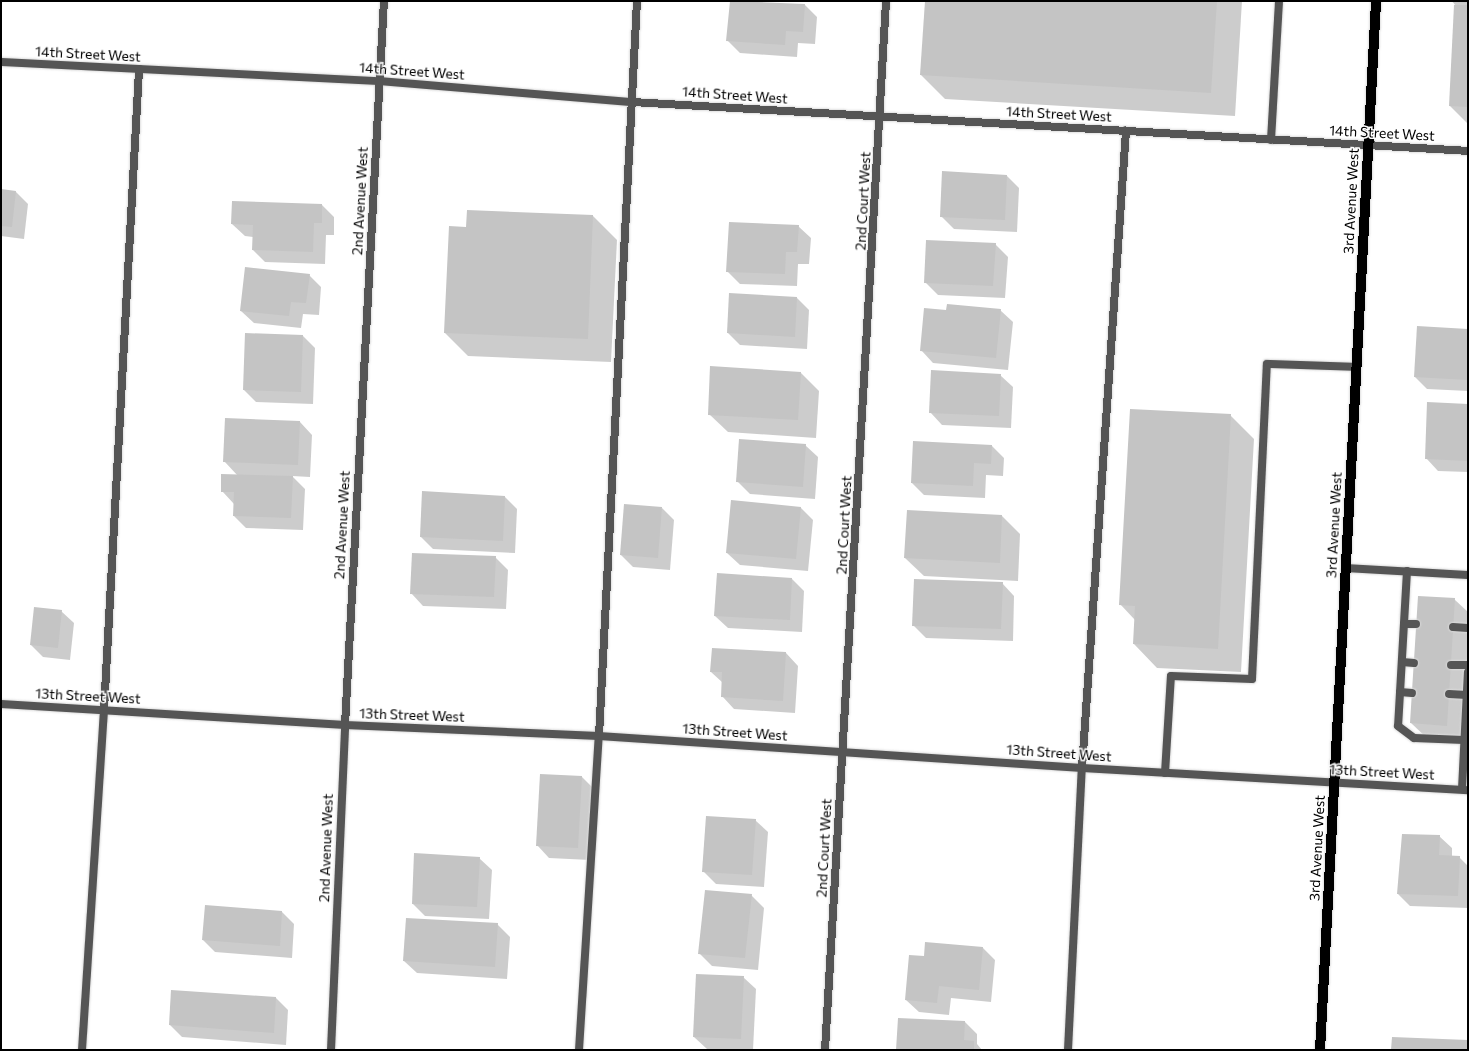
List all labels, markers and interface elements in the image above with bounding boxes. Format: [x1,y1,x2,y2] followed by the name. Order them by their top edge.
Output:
[35,43,141,65] street label: 14th Street West
[359,59,465,83] street label: 14th Street West
[682,83,788,107] street label: 14th Street West
[1006,103,1112,125] street label: 14th Street West
[1329,122,1435,144] street label: 14th Street West
[349,146,371,256] street label: 2nd Avenue West
[1340,148,1362,254] street label: 3rd Avenue West
[852,151,874,251] street label: 2nd Court West
[331,470,353,580] street label: 2nd Avenue West
[1323,472,1345,578] street label: 3rd Avenue West
[833,475,855,575] street label: 2nd Court West
[35,685,141,707] street label: 13th Street West
[359,705,465,725] street label: 13th Street West
[682,720,788,744] street label: 13th Street West
[1006,741,1112,765] street label: 13th Street West
[1329,761,1435,783] street label: 13th Street West
[316,793,336,903] street label: 2nd Avenue West
[1306,795,1328,901] street label: 3rd Avenue West
[813,798,835,898] street label: 2nd Court West

